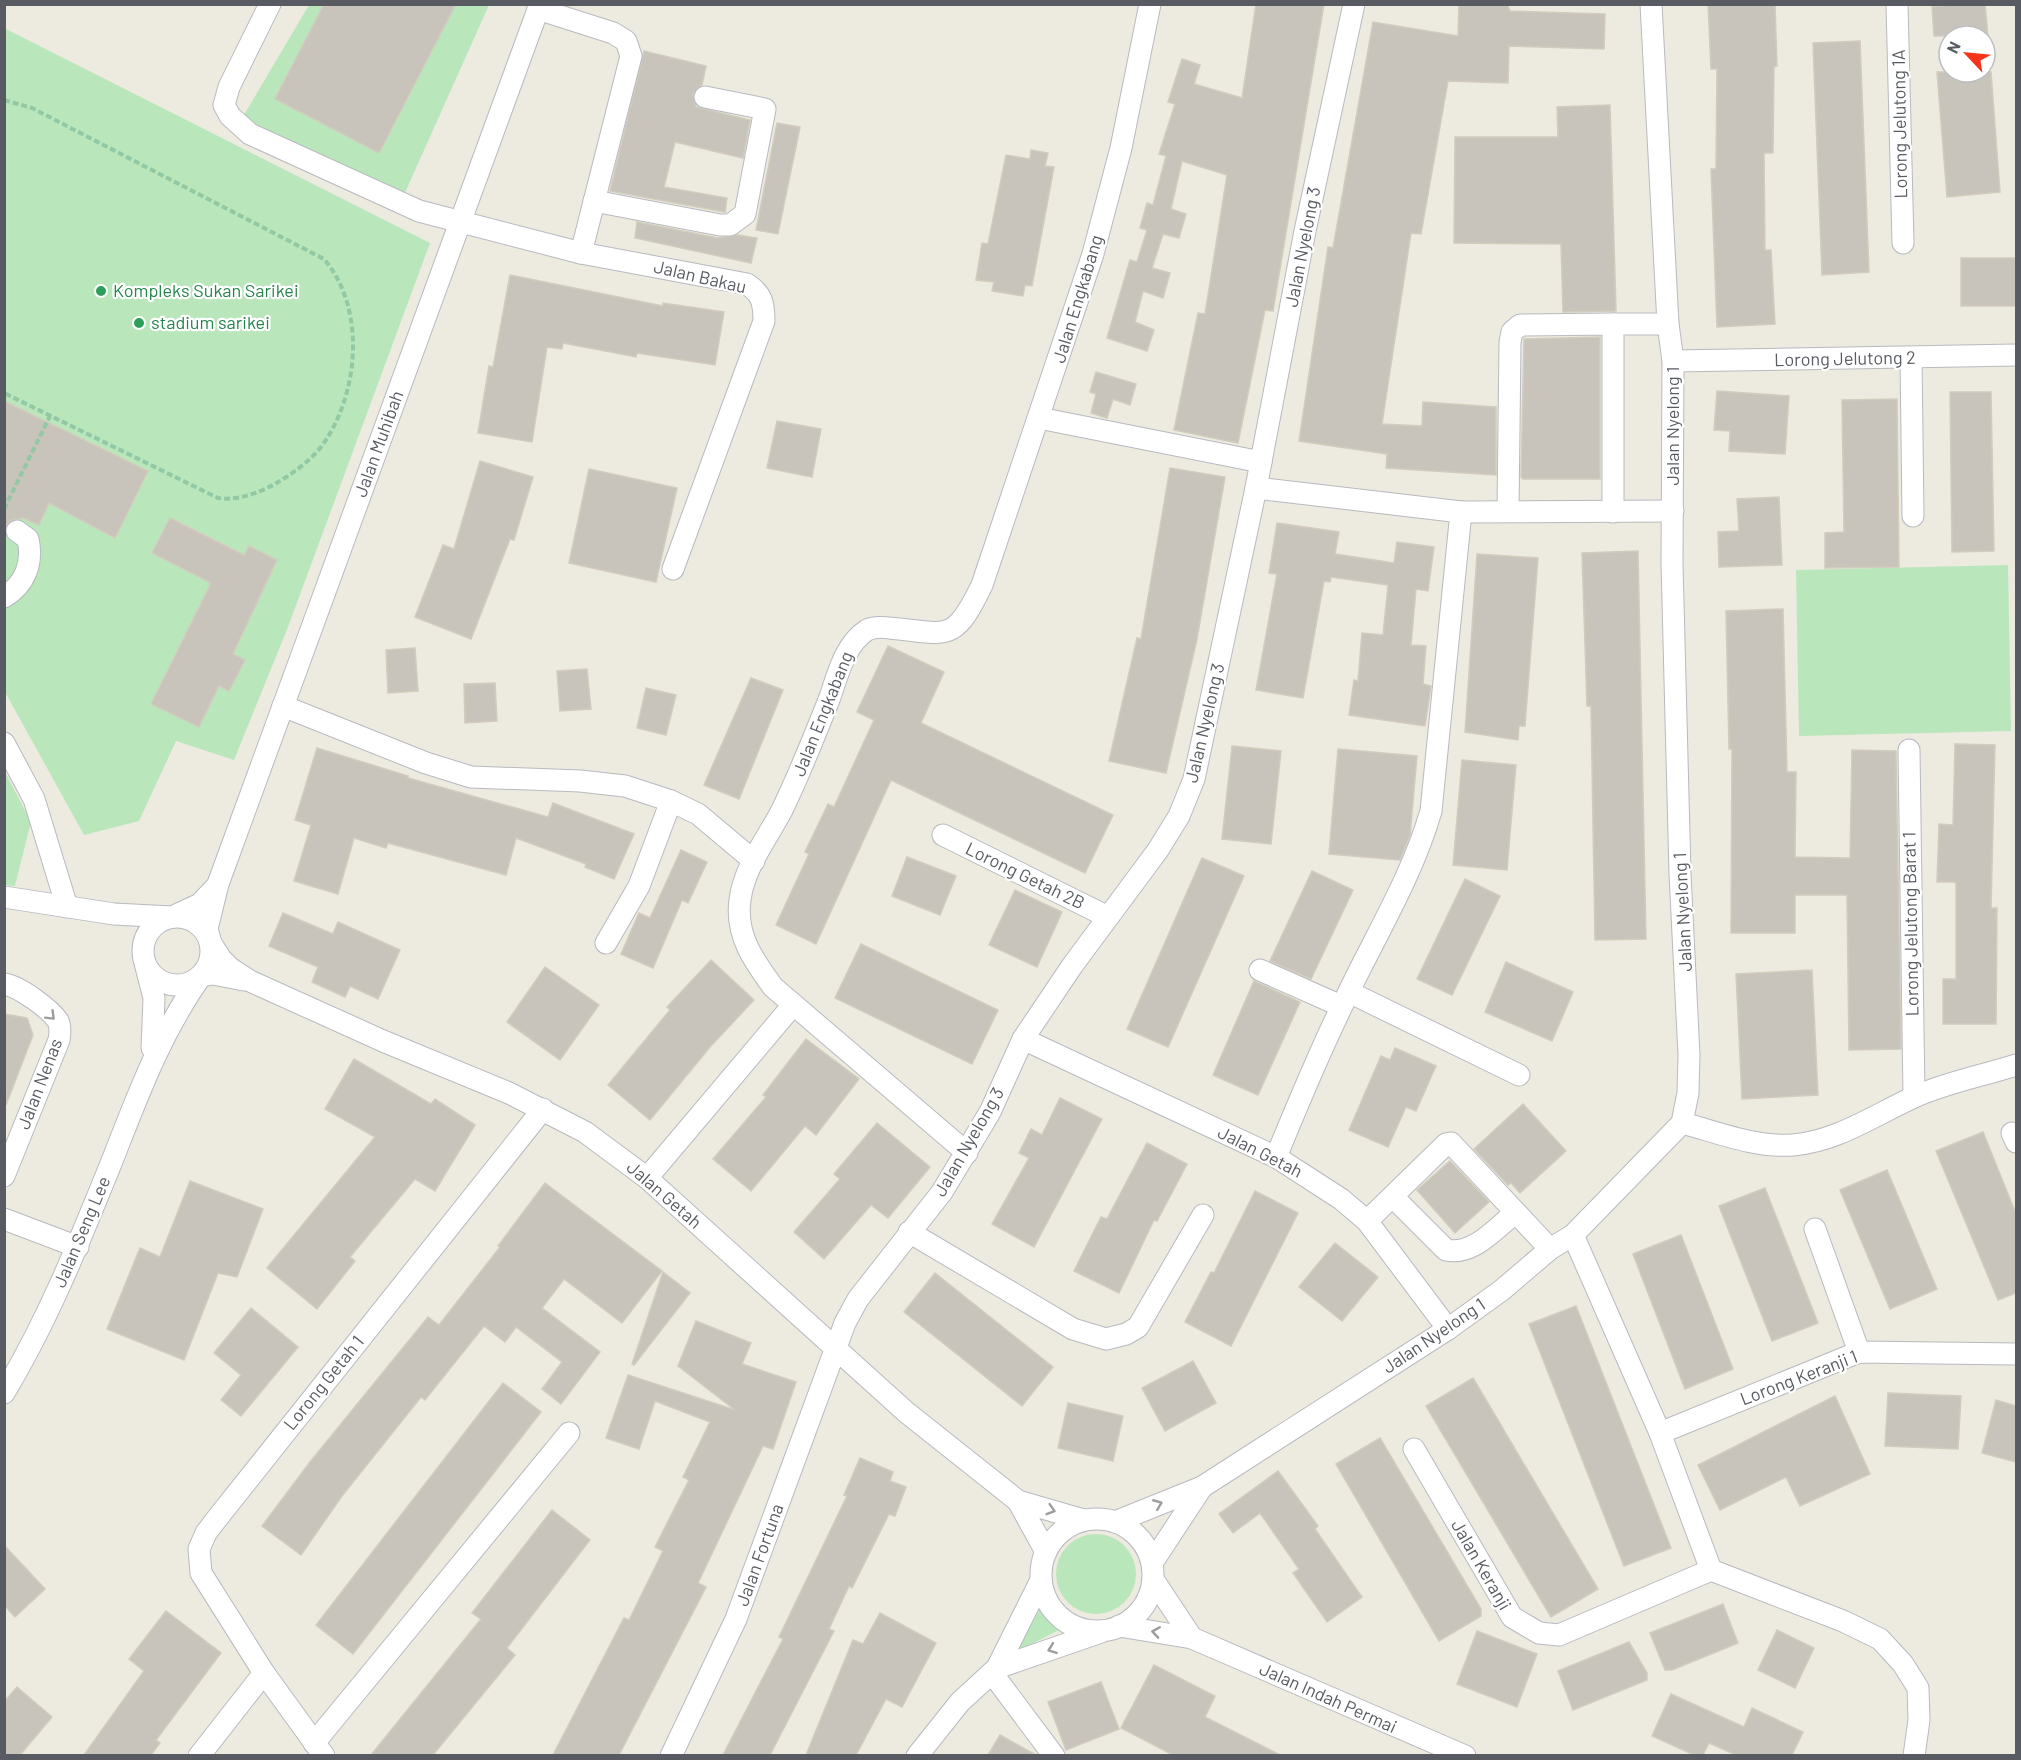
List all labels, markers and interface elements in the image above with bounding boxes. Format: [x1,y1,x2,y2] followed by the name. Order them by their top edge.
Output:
[1937,24,1997,84] north arrow
[1942,38,1964,56] text: N
[1887,49,1911,199] street label: Lorong Jelutong 1A
[1280,185,1324,309] street label: Jalan Nyelong 3
[1047,232,1107,365] street label: Jalan Engkabang
[652,255,749,297] street label: Jalan Bakau
[113,279,299,301] place label: Kompleks Sukan Sarikei
[94,284,108,298] marker: Kompleks Sukan Sarikei
[151,311,270,333] place label: stadium sarikei
[132,316,146,330] marker: stadium sarikei
[1774,346,1916,370] street label: Lorong Jelutong 2
[1661,366,1683,486] street label: Jalan Nyelong 1
[349,387,408,500] street label: Jalan Muhibah
[787,648,857,779] street label: Jalan Engkabang
[1180,661,1228,785] street label: Jalan Nyelong 3
[1897,832,1923,1016] street label: Lorong Jelutong Barat 1
[962,837,1089,913] street label: Lorong Getah 2B
[1668,852,1696,972] street label: Jalan Nyelong 1
[44,1010,55,1020] one-way arrow
[12,1035,66,1132] street label: Jalan Nenas
[928,1083,1008,1200] street label: Jalan Nyelong 3
[1214,1120,1307,1182] street label: Jalan Getah
[623,1156,707,1233] street label: Jalan Getah
[48,1173,114,1291] street label: Jalan Seng Lee
[1378,1293,1489,1378] street label: Jalan Nyelong 1
[278,1331,368,1434] street label: Lorong Getah 1
[1737,1345,1860,1410] street label: Lorong Keranji 1
[1152,1499,1163,1512] one-way arrow
[730,1500,788,1609] street label: Jalan Fortuna
[1045,1503,1056,1515] one-way arrow
[1447,1515,1517,1614] street label: Jalan Keranji
[1151,1626,1161,1639] one-way arrow
[1047,1641,1058,1654] one-way arrow
[1256,1657,1400,1737] street label: Jalan Indah Permai

